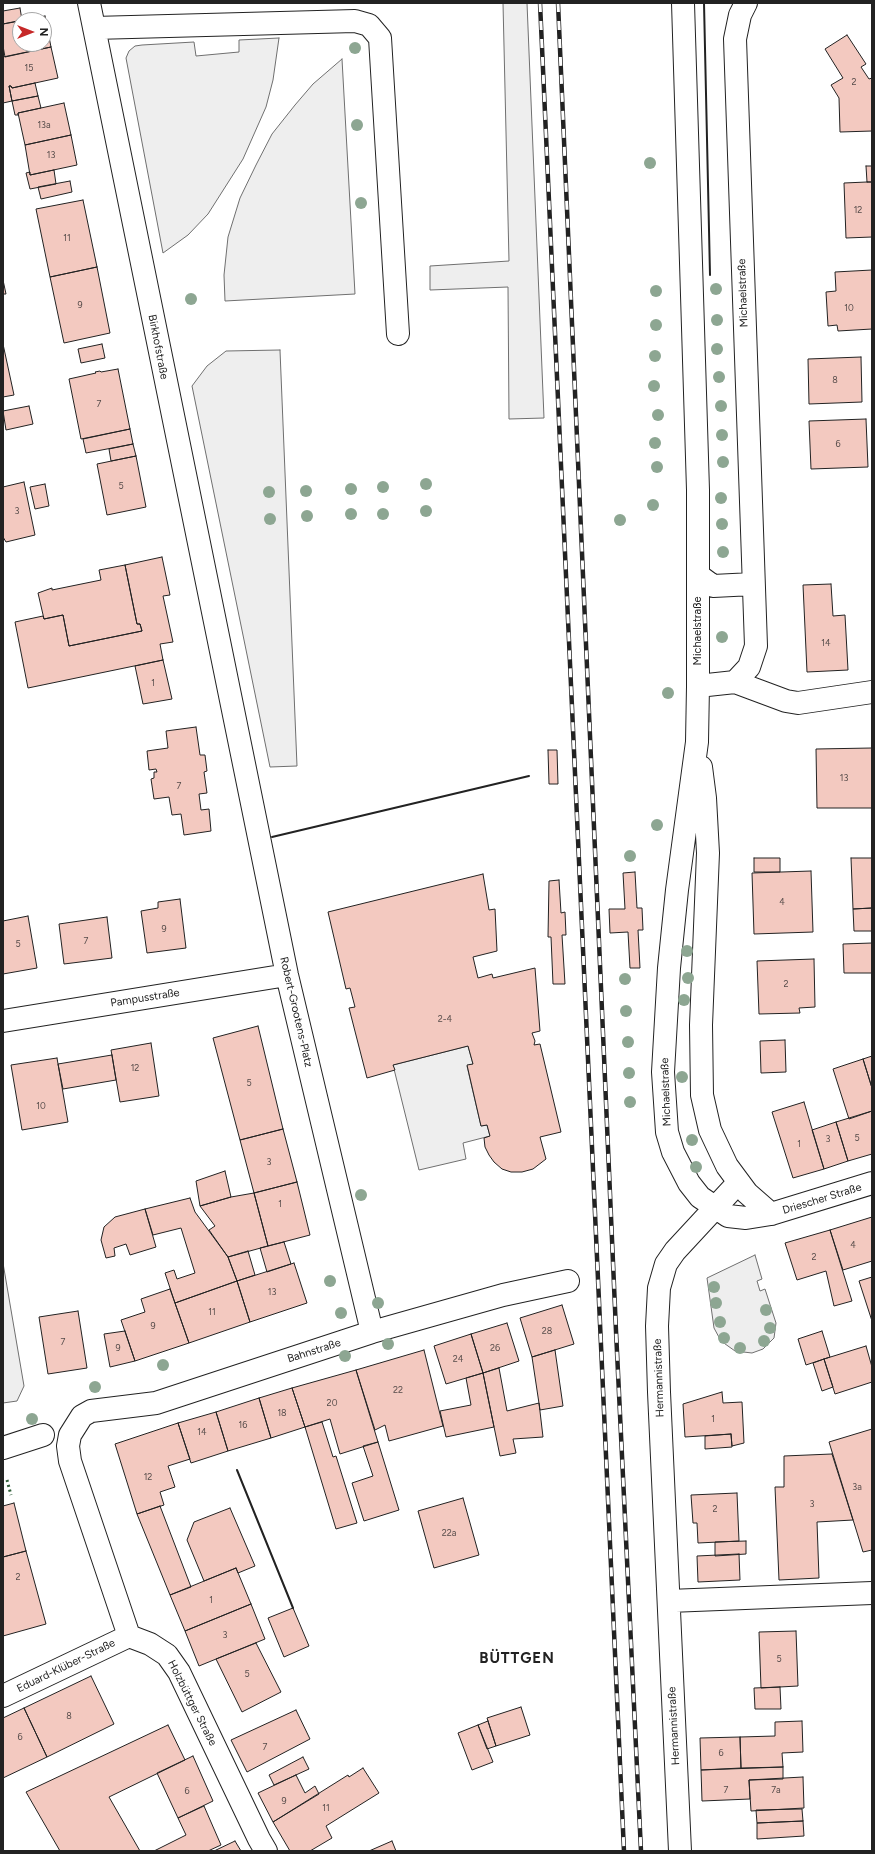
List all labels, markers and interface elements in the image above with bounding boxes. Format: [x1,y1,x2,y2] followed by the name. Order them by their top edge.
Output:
[12,12,52,52] north arrow
[37,28,50,36] text: N
[25,63,33,73] house number: 15
[851,77,857,87] house number: 2
[37,120,51,130] house number: 13a
[47,150,55,160] house number: 13
[854,205,862,215] house number: 12
[63,233,71,243] house number: 11
[735,258,751,328] street label: Michaelstraße
[77,300,83,310] house number: 9
[844,303,854,313] house number: 10
[145,313,171,381] street label: Birkhofstraße
[832,375,838,385] house number: 8
[97,399,101,409] house number: 7
[835,439,841,449] house number: 6
[118,481,124,491] house number: 5
[15,506,19,516] house number: 3
[691,597,705,665] street label: Michaelstraße
[821,638,831,648] house number: 14
[151,678,155,688] house number: 1
[840,773,848,783] house number: 13
[177,781,181,791] house number: 7
[779,897,785,907] house number: 4
[161,924,167,934] house number: 9
[84,936,88,946] house number: 7
[15,939,21,949] house number: 5
[277,955,315,1069] street label: Robert-Grootens-Platz
[783,979,789,989] house number: 2
[109,986,181,1010] street label: Pampusstraße
[438,1014,452,1024] house number: 2-4
[658,1057,674,1127] street label: Michaelstraße
[131,1063,139,1073] house number: 12
[246,1078,252,1088] house number: 5
[36,1101,46,1111] house number: 10
[854,1133,860,1143] house number: 5
[826,1134,830,1144] house number: 3
[797,1139,801,1149] house number: 1
[267,1157,271,1167] house number: 3
[781,1181,863,1217] street label: Driescher Straße
[278,1199,282,1209] house number: 1
[850,1240,856,1250] house number: 4
[811,1252,817,1262] house number: 2
[268,1287,276,1297] house number: 13
[208,1307,216,1317] house number: 11
[150,1321,156,1331] house number: 9
[542,1326,552,1336] house number: 28
[286,1336,342,1366] street label: Bahnstraße
[61,1337,65,1347] house number: 7
[651,1338,667,1418] street label: Hermannistraße
[115,1343,121,1353] house number: 9
[490,1343,500,1353] house number: 26
[453,1354,463,1364] house number: 24
[393,1385,403,1395] house number: 22
[327,1398,337,1408] house number: 20
[277,1408,287,1418] house number: 18
[711,1414,715,1424] house number: 1
[239,1420,247,1430] house number: 16
[197,1427,207,1437] house number: 14
[144,1472,152,1482] house number: 12
[852,1482,862,1492] house number: 3a
[810,1499,814,1509] house number: 3
[712,1504,718,1514] house number: 2
[442,1528,456,1538] house number: 22a
[15,1572,21,1582] house number: 2
[209,1595,213,1605] house number: 1
[223,1630,227,1640] house number: 3
[15,1636,117,1696] street label: Eduard-Klüber-Straße
[479,1650,555,1668] district label: BÜTTGEN
[776,1654,782,1664] house number: 5
[165,1658,219,1748] street label: Holzbüttger Straße
[244,1669,250,1679] house number: 5
[665,1686,683,1766] street label: Hermannistraße
[66,1711,72,1721] house number: 8
[17,1732,23,1742] house number: 6
[263,1742,267,1752] house number: 7
[718,1748,724,1758] house number: 6
[724,1785,728,1795] house number: 7
[771,1785,781,1795] house number: 7a
[184,1786,190,1796] house number: 6
[281,1796,287,1806] house number: 9
[322,1803,330,1813] house number: 11

